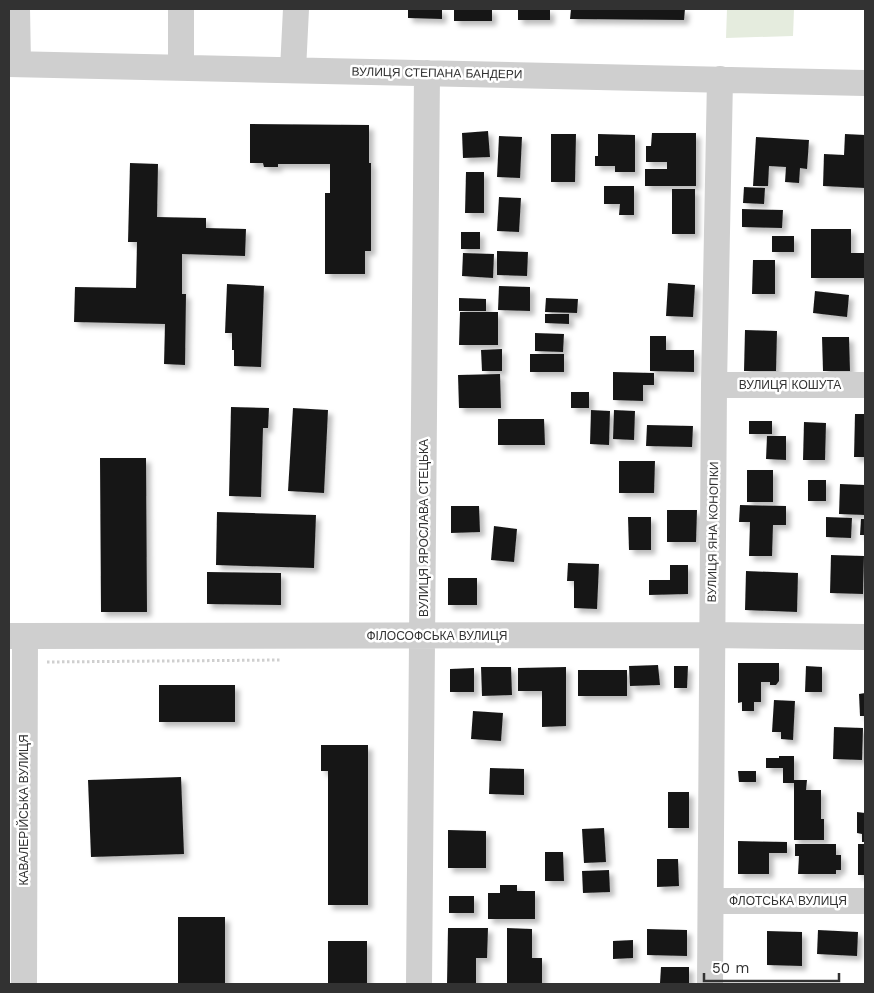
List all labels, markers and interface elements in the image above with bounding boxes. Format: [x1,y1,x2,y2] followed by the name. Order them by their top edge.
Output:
[351,65,523,81] street label: ВУЛИЦЯ СТЕПАНА БАНДЕРИ
[739,378,841,392] street label: ВУЛИЦЯ КОШУТА
[417,439,431,617] street label: ВУЛИЦЯ ЯРОСЛАВА СТЕЦЬКА
[705,461,721,603] street label: ВУЛИЦЯ ЯНА КОНОПКИ
[366,629,508,643] street label: ФІЛОСОФСЬКА ВУЛИЦЯ
[16,734,31,886] street label: КАВАЛЕРІЙСЬКА ВУЛИЦЯ
[729,894,847,908] street label: ФЛОТСЬКА ВУЛИЦЯ
[704,950,839,982] scale bar
[712,959,749,977] text: 50 m

